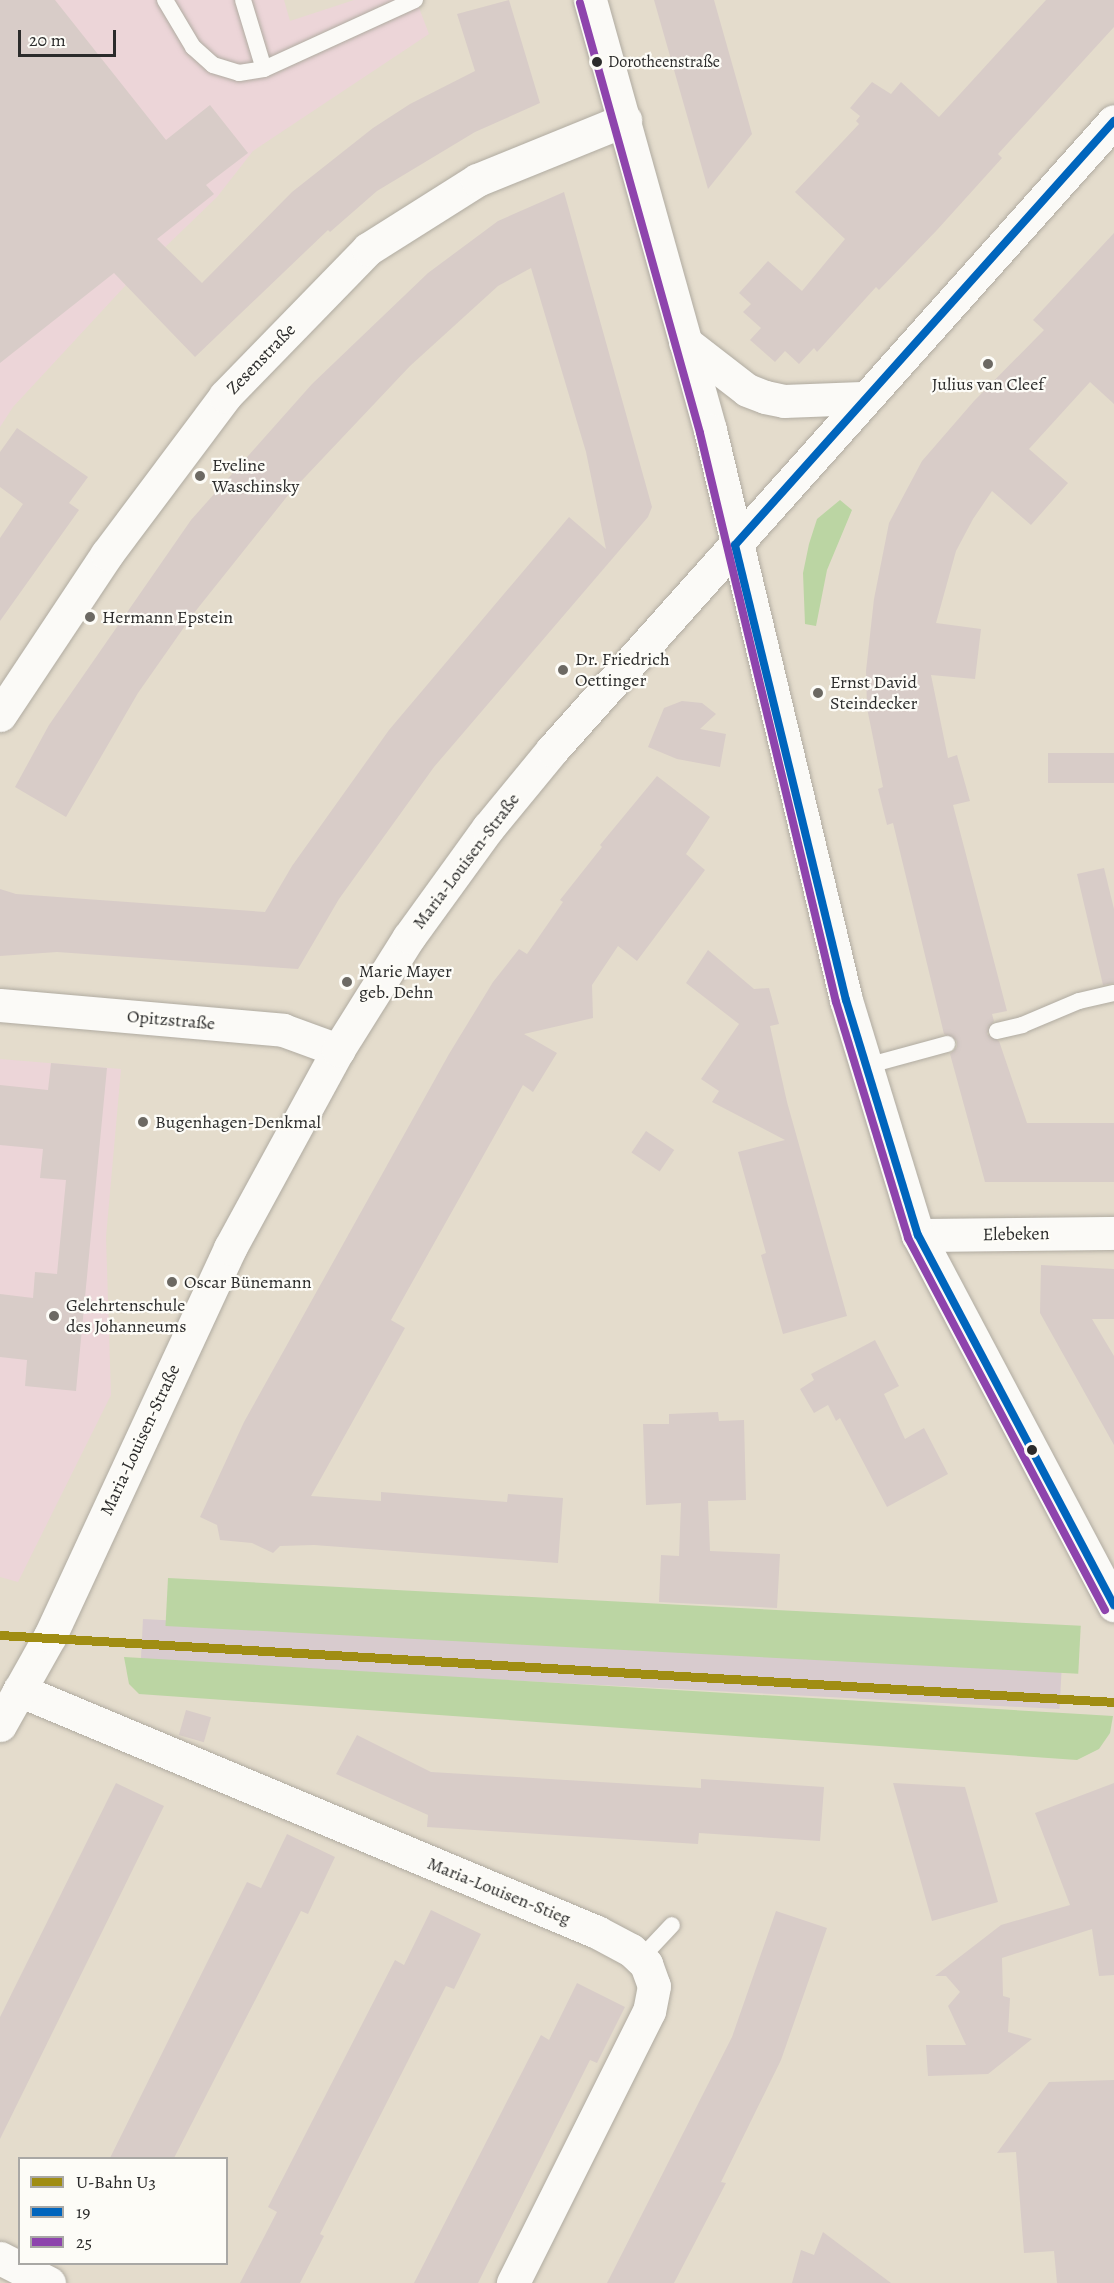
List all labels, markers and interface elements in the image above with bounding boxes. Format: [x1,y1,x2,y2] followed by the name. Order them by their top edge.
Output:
[21,18,118,56] scale bar
[29,28,66,52] text: 20 m
[608,52,720,72] place label: Dorotheenstraße
[591,56,603,68] marker: Dorotheenstraße
[222,319,300,399] street label: Zesenstraße
[981,357,995,371] marker: Julius van Cleef
[932,373,1044,395] place label: Julius van Cleef
[212,455,299,498] place label: Eveline Waschinsky
[193,469,207,483] marker: Eveline Waschinsky
[102,606,233,628] place label: Hermann Epstein
[83,610,97,624] marker: Hermann Epstein
[575,649,670,692] place label: Dr. Friedrich Oettinger
[556,663,570,677] marker: Dr. Friedrich Oettinger
[830,672,917,714] place label: Ernst David Steindecker
[811,686,825,700] marker: Ernst David Steindecker
[408,789,524,933] street label: Maria-Louisen-Straße
[359,961,452,1004] place label: Marie Mayer geb. Dehn
[340,975,354,989] marker: Marie Mayer geb. Dehn
[126,1005,216,1035] street label: Opitzstraße
[155,1111,321,1133] place label: Bugenhagen-Denkmal
[136,1115,150,1129] marker: Bugenhagen-Denkmal
[982,1223,1050,1245] street label: Elebeken
[184,1271,311,1293] place label: Oscar Bünemann
[165,1275,179,1289] marker: Oscar Bünemann
[66,1295,186,1338] place label: Gelehrtenschule des Johanneums
[47,1309,61,1323] marker: Gelehrtenschule des Johanneums
[95,1361,185,1519] street label: Maria-Louisen-Straße
[1026,1444,1038,1456] unlabelled marker
[424,1852,574,1930] street label: Maria-Louisen-Stieg
[18,2157,228,2265] legend
[76,2170,156,2194] text: U-Bahn U3
[76,2200,90,2224] text: 19
[76,2230,92,2254] text: 25

